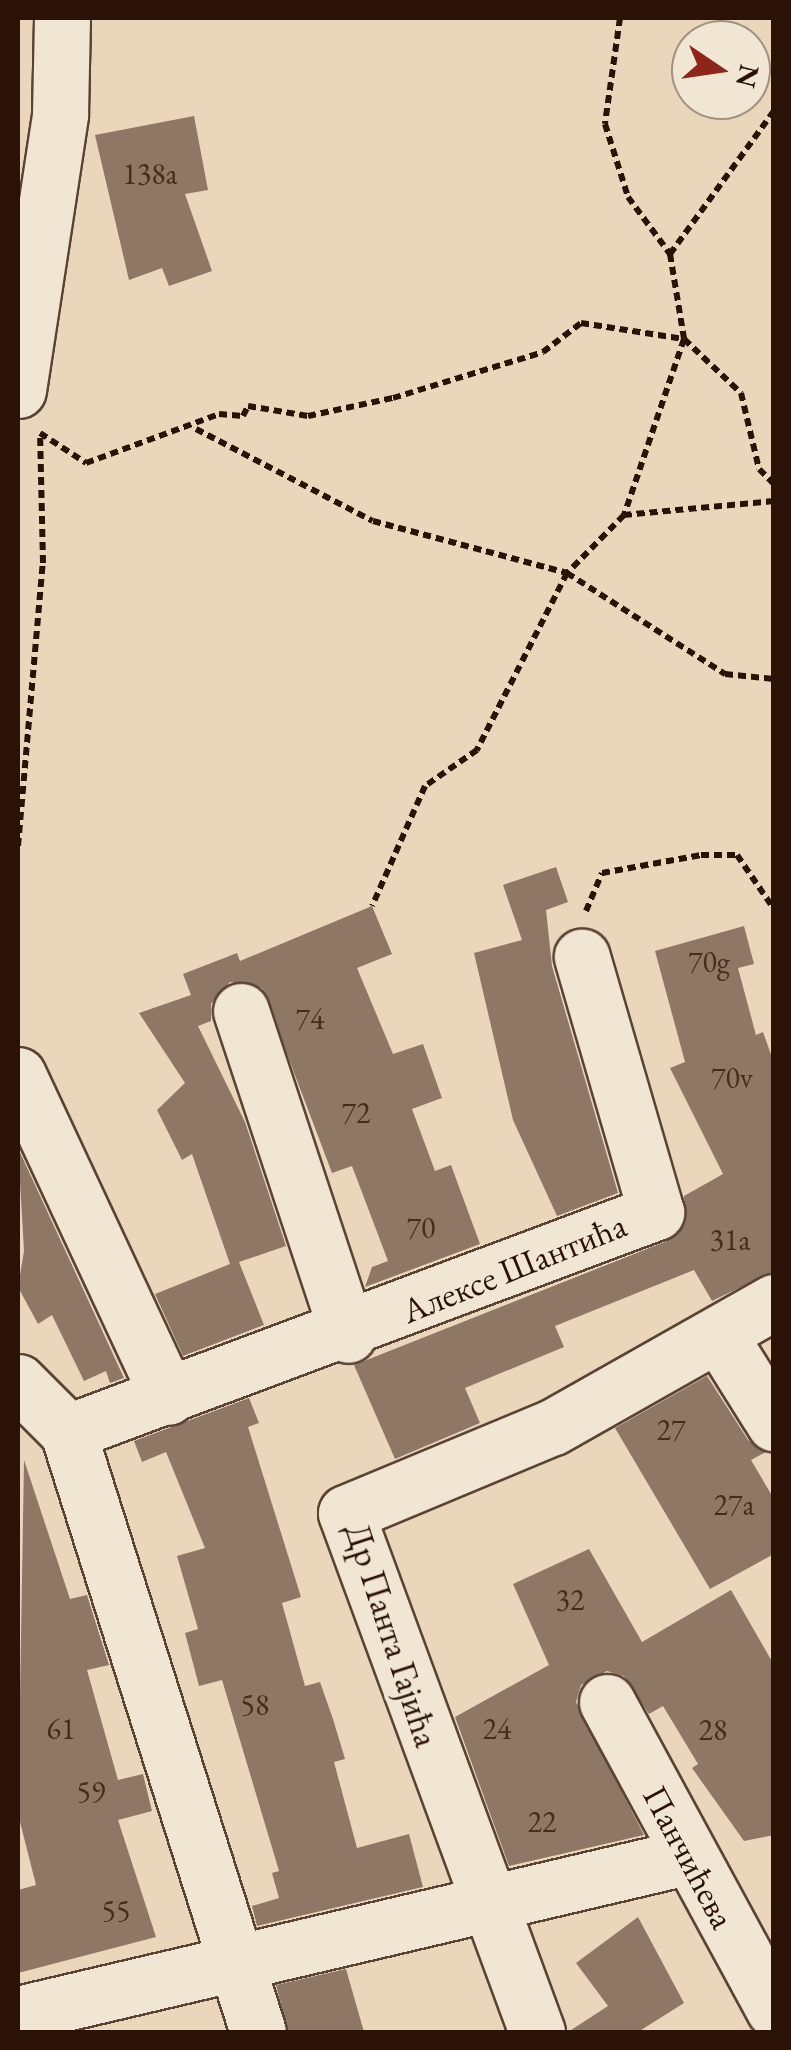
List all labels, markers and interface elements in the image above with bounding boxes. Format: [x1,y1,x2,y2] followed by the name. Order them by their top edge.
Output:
[671,20,771,120] north arrow
[728,61,768,91] text: N
[122,156,178,192] house number: 138a
[688,944,730,980] house number: 70g
[296,1001,324,1037] house number: 74
[711,1060,753,1096] house number: 70v
[342,1095,370,1131] house number: 72
[396,1204,632,1332] street label: Алексе Шантића
[407,1210,435,1246] house number: 70
[710,1222,750,1258] house number: 31a
[657,1412,685,1448] house number: 27
[714,1487,754,1523] house number: 27a
[336,1518,448,1752] street label: Др Панта Гајића
[556,1582,584,1618] house number: 32
[241,1687,269,1723] house number: 58
[47,1711,75,1747] house number: 61
[483,1711,511,1747] house number: 24
[699,1712,727,1748] house number: 28
[77,1774,105,1810] house number: 59
[634,1778,744,1936] street label: Панчићева
[528,1804,556,1840] house number: 22
[102,1893,130,1929] house number: 55

